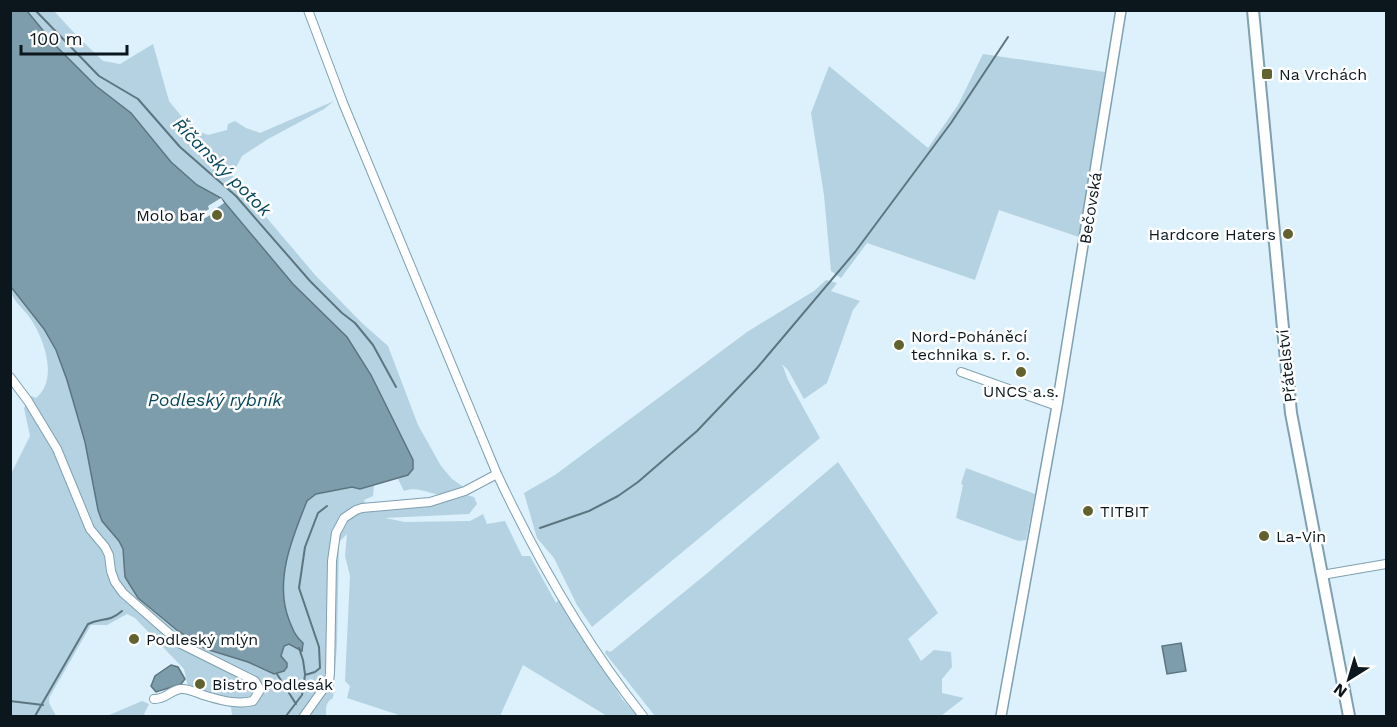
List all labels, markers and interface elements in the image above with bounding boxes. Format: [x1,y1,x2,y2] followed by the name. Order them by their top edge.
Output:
[21,18,128,56] scale bar
[30,28,83,49] text: 100 m
[1279,65,1367,84] place label: Na Vrchách
[1260,67,1274,81] marker: Na Vrchách
[169,113,277,221] water label: Říčanský potok
[1075,171,1106,245] street label: Bečovská
[136,206,205,225] place label: Molo bar
[210,208,224,222] marker: Molo bar
[1149,225,1276,244] place label: Hardcore Haters
[1281,227,1295,241] marker: Hardcore Haters
[911,327,1030,364] place label: Nord-Poháněcí technika s. r. o.
[1273,328,1300,403] street label: Přátelství
[892,338,906,352] marker: Nord-Poháněcí technika s. r. o.
[1014,365,1028,379] marker: UNCS a.s.
[983,382,1059,401] place label: UNCS a.s.
[148,389,283,410] water label: Podleský rybník
[1100,502,1149,521] place label: TITBIT
[1081,504,1095,518] marker: TITBIT
[1276,527,1326,546] place label: La-Vin
[1257,529,1271,543] marker: La-Vin
[146,630,258,649] place label: Podleský mlýn
[127,632,141,646] marker: Podleský mlýn
[1319,649,1379,709] north arrow
[212,675,333,694] place label: Bistro Podlesák
[193,677,207,691] marker: Bistro Podlesák
[1330,679,1351,702] text: N

